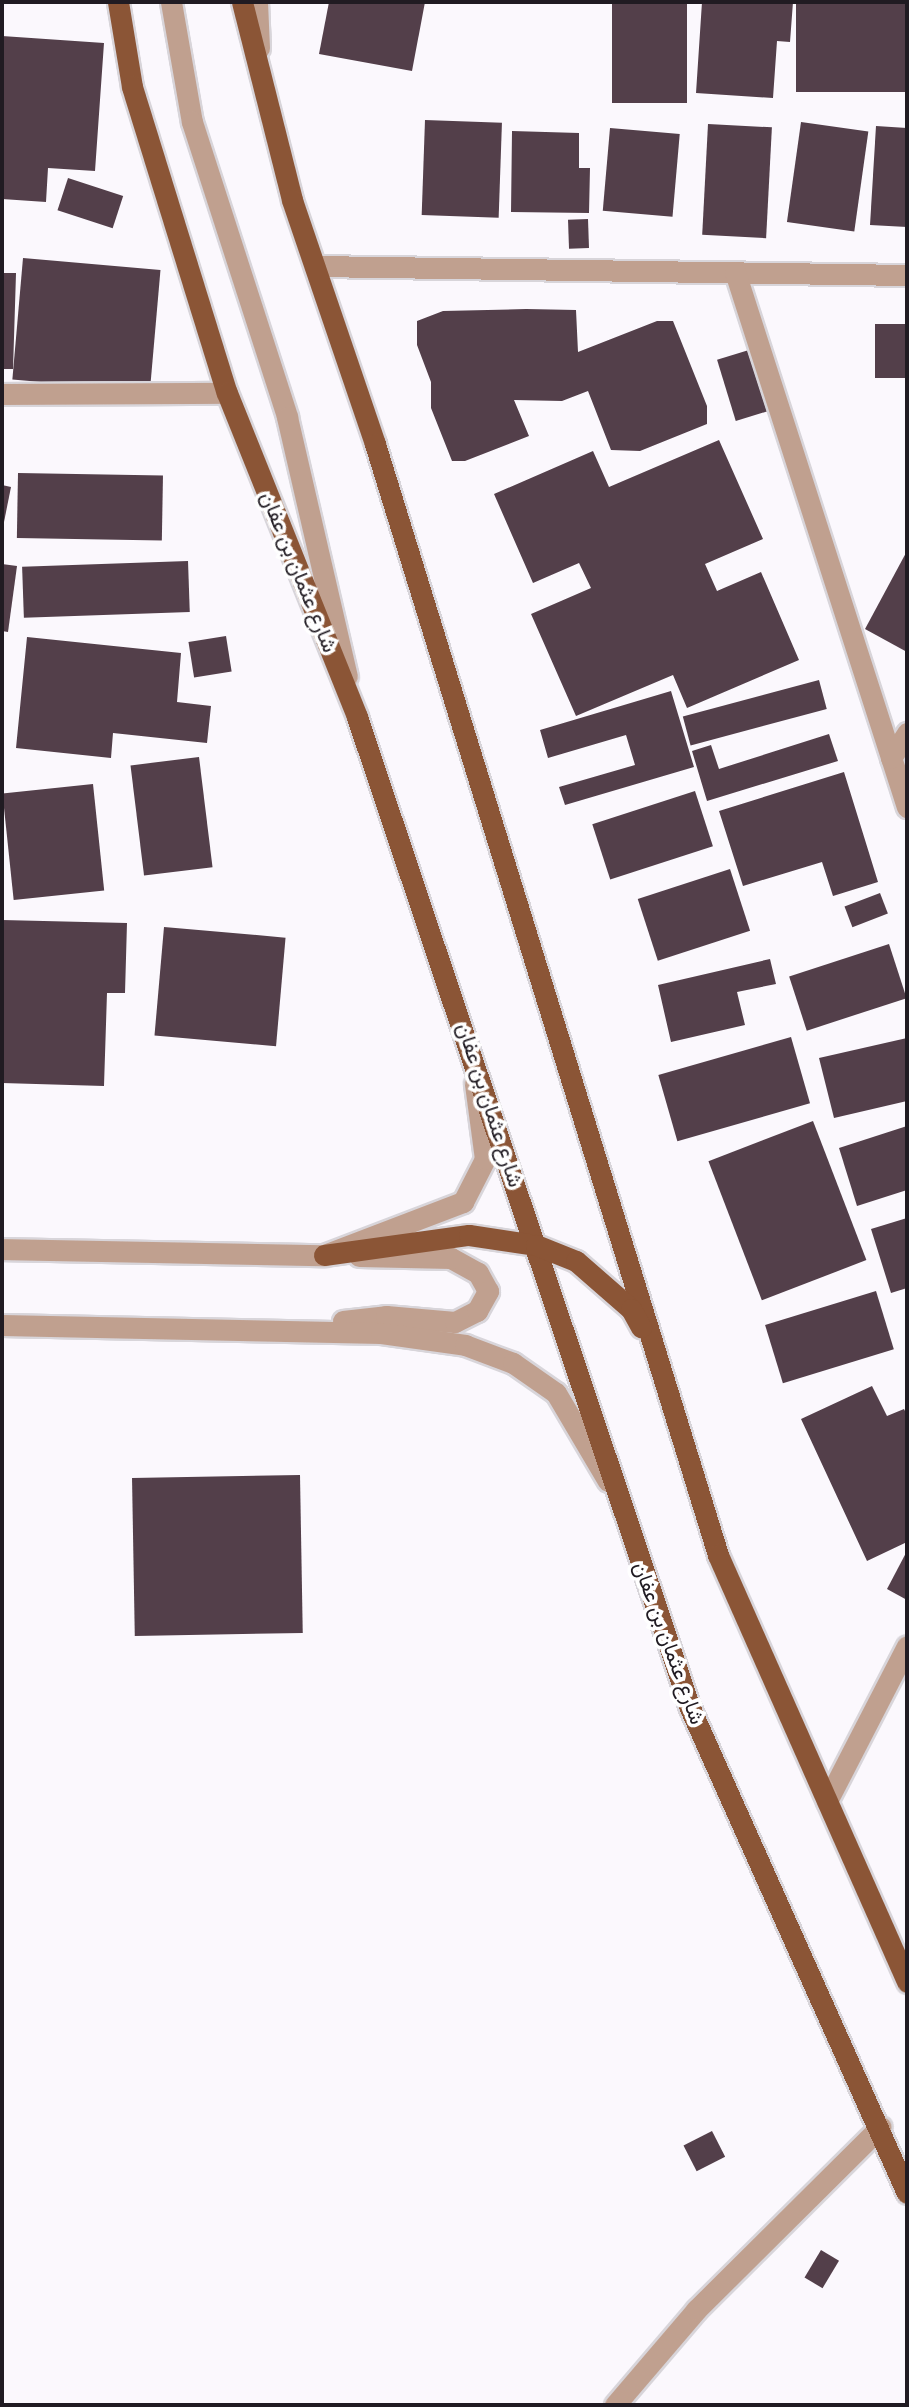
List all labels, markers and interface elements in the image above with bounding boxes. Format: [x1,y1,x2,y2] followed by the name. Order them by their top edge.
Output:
[255,488,343,656] street label: شارع عثمان بن عفان
[452,1020,528,1190] street label: شارع عثمان بن عفان
[628,1558,710,1728] street label: شارع عثمان بن عفان

